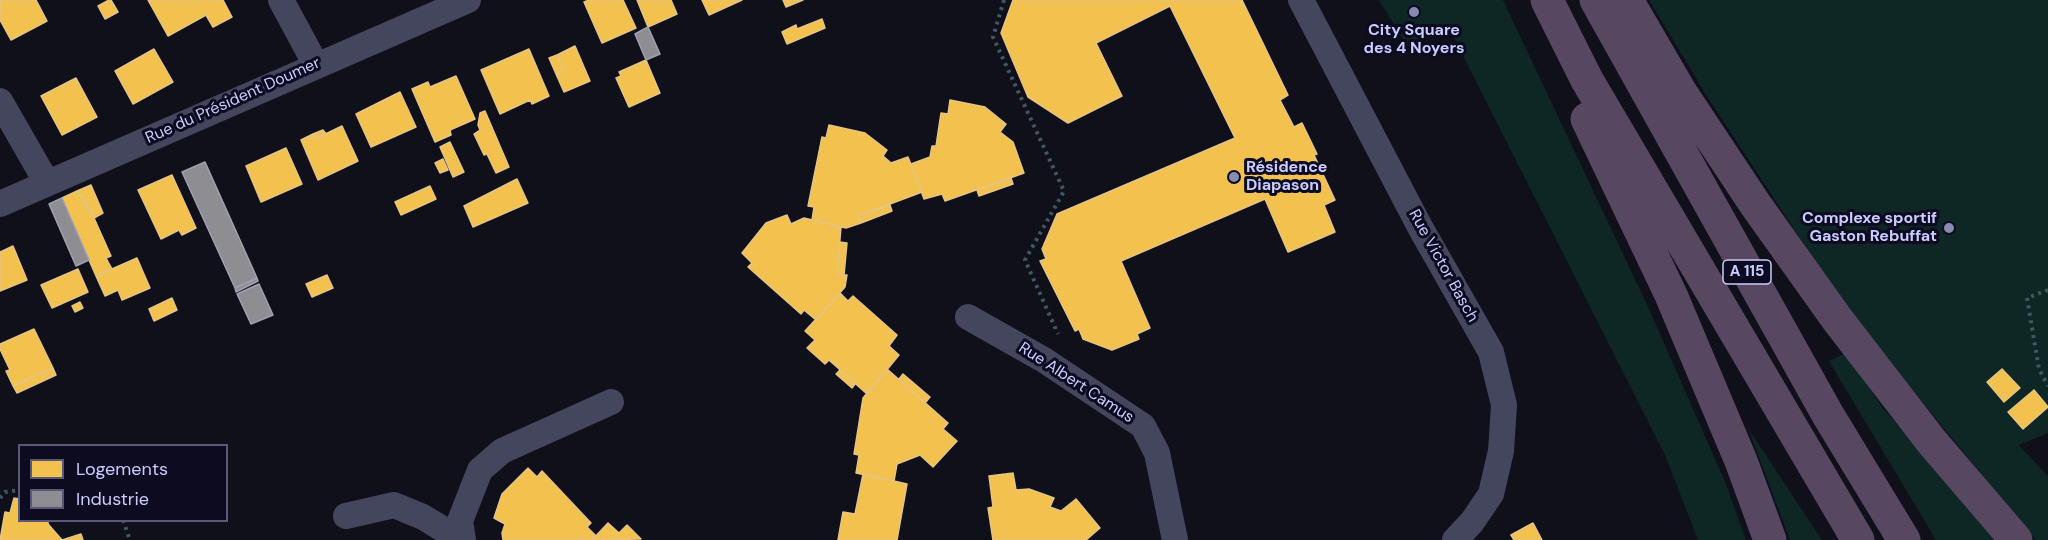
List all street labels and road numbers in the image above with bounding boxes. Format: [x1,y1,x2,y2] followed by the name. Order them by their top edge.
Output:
[143,54,323,148] street label: Rue du Président Doumer
[1404,206,1482,326] street label: Rue Victor Basch
[1723,260,1771,284] road number: A 115
[1015,339,1137,427] street label: Rue Albert Camus

